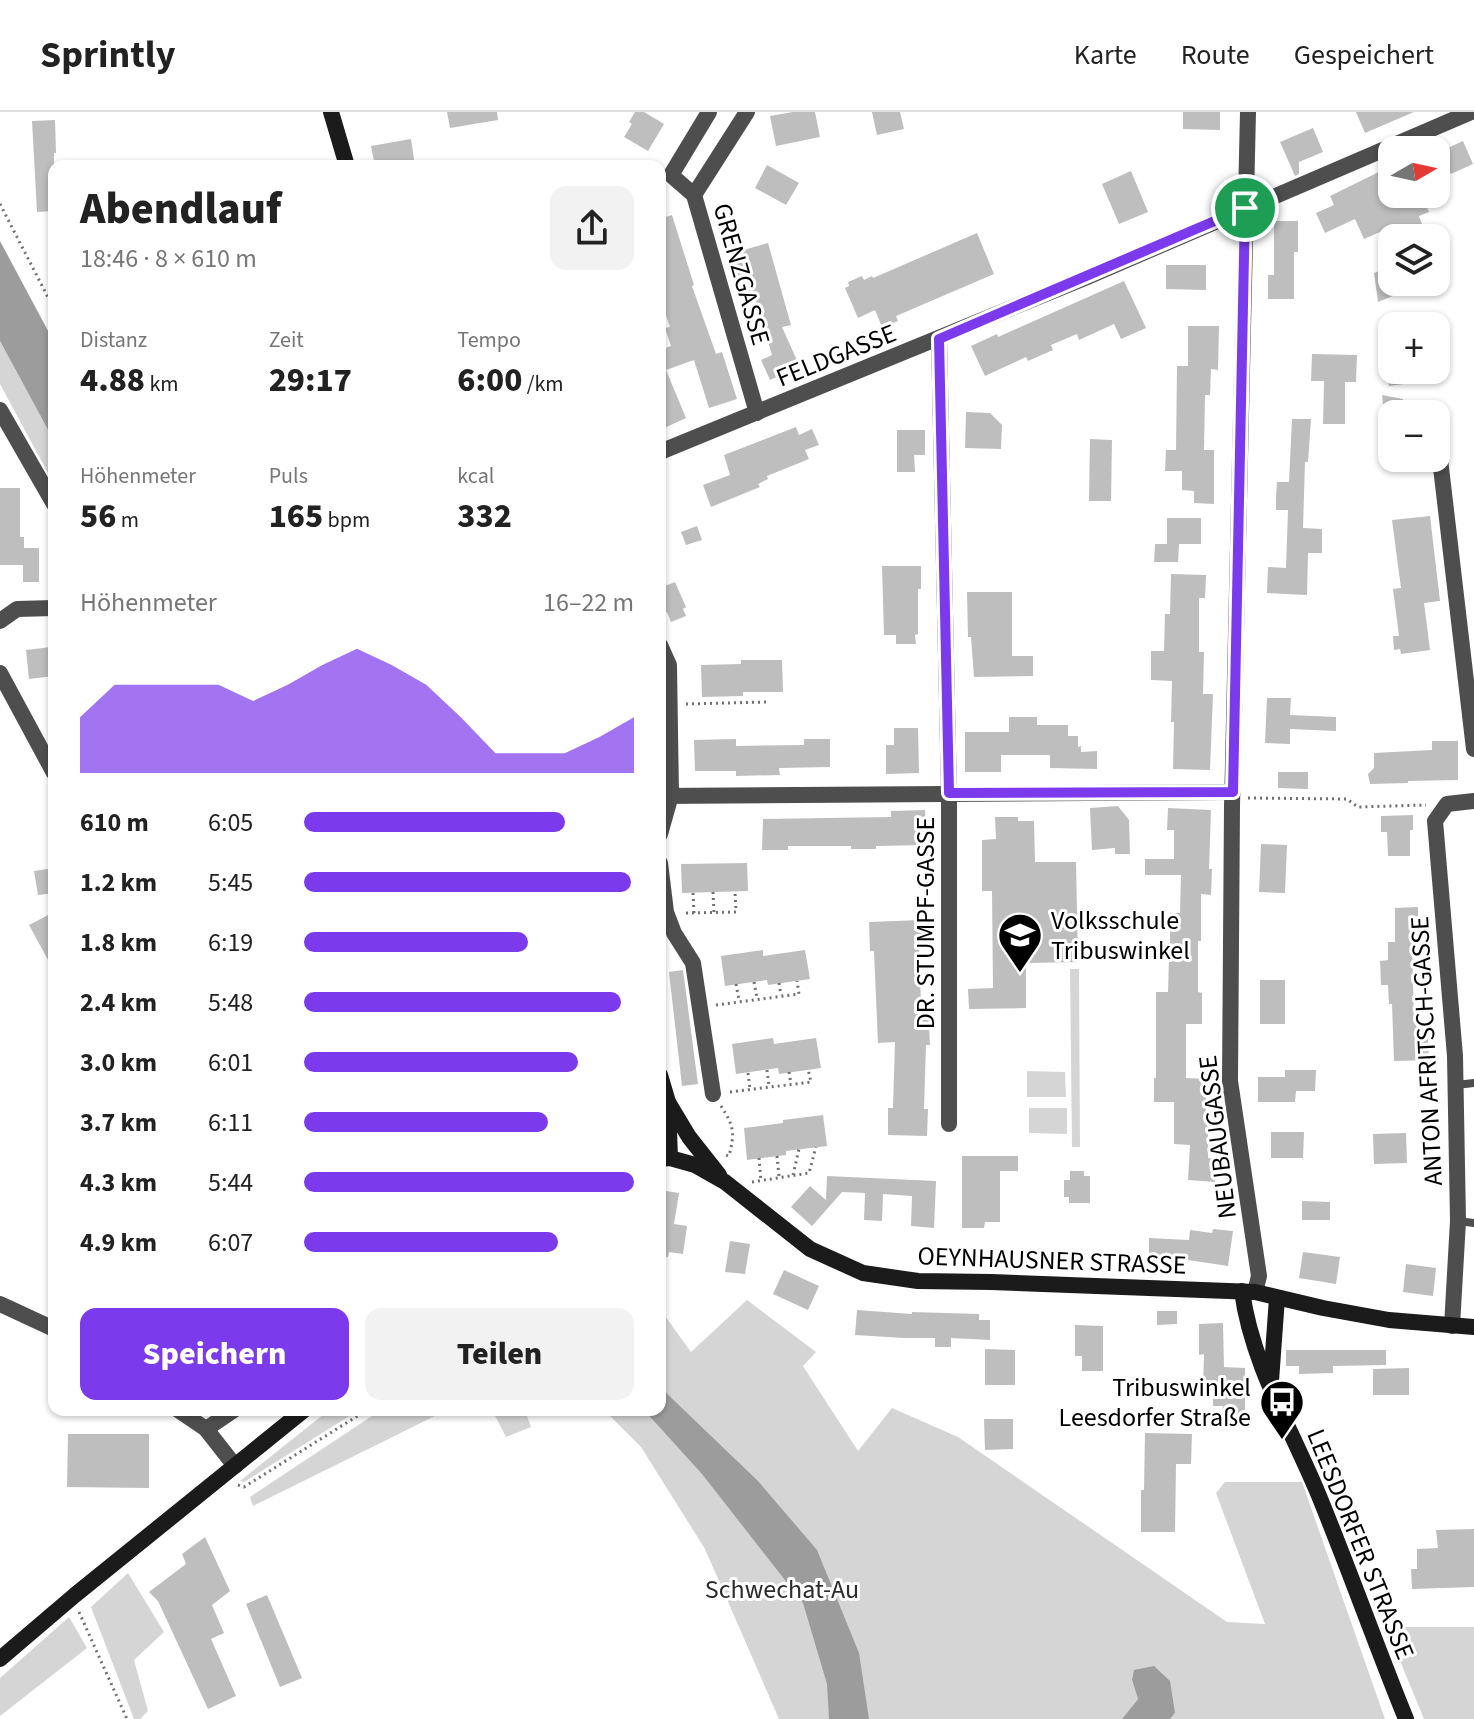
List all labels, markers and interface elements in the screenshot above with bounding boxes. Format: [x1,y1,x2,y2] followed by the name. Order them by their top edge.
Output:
[40,28,175,82] text: Sprintly
[1074,35,1137,75] text: Karte
[1181,35,1250,75] text: Route
[1294,35,1434,75] text: Gespeichert
[1378,136,1450,208] north arrow
[1378,136,1450,472] map controls
[1211,174,1279,242] pin
[80,178,281,241] text: Abendlauf
[550,186,634,270] button: share
[1223,186,1267,230] icon: arrive
[704,199,779,349] street label: GRENZGASSE
[1378,224,1450,296] button: layers
[80,240,257,277] text: 18:46 · 8 × 610 m
[1378,312,1450,384] button: +
[771,315,902,396] street label: FELDGASSE
[80,324,147,356] text: Distanz
[269,324,304,356] text: Zeit
[457,324,521,356] text: Tempo
[80,356,145,405] text: 4.88
[269,356,352,405] text: 29:17
[457,356,522,405] text: 6:00
[145,368,179,400] text: km
[522,368,564,400] text: /km
[1378,400,1450,472] button: −
[80,460,196,492] text: Höhenmeter
[269,460,308,492] text: Puls
[457,460,494,492] text: kcal
[80,492,116,541] text: 56
[269,492,323,541] text: 165
[457,492,512,541] text: 332
[116,504,139,536] text: m
[323,504,370,536] text: bpm
[80,584,217,621] text: Höhenmeter
[543,584,634,621] text: 16–22 m
[80,804,149,841] text: 610 m
[208,804,253,841] text: 6:05
[907,817,944,1029] street label: DR. STUMPF-GASSE
[80,864,157,901] text: 1.2 km
[208,864,253,901] text: 5:45
[1051,902,1190,969] place label: Volksschule Tribuswinkel
[996,911,1044,974] school or university icon: Volksschule Tribuswinkel
[1401,915,1452,1187] street label: ANTON AFRITSCH-GASSE
[80,924,157,961] text: 1.8 km
[208,924,253,961] text: 6:19
[80,984,157,1021] text: 2.4 km
[208,984,253,1021] text: 5:48
[80,1044,157,1081] text: 3.0 km
[208,1044,253,1081] text: 6:01
[1189,1053,1246,1221] street label: NEUBAUGASSE
[80,1104,157,1141] text: 3.7 km
[208,1104,253,1141] text: 6:11
[80,1164,157,1201] text: 4.3 km
[208,1164,253,1201] text: 5:44
[80,1224,157,1261] text: 4.9 km
[208,1224,253,1261] text: 6:07
[917,1237,1187,1284] street label: OEYNHAUSNER STRASSE
[80,1308,349,1400] button: Speichern
[365,1308,634,1400] button: Teilen
[1059,1369,1251,1436] place label: Tribuswinkel Leesdorfer Straße
[1258,1378,1306,1441] bus stop icon: Tribuswinkel Leesdorfer Straße
[1297,1423,1424,1665] street label: LEESDORFER STRASSE
[705,1571,859,1608] park label: Schwechat-Au

